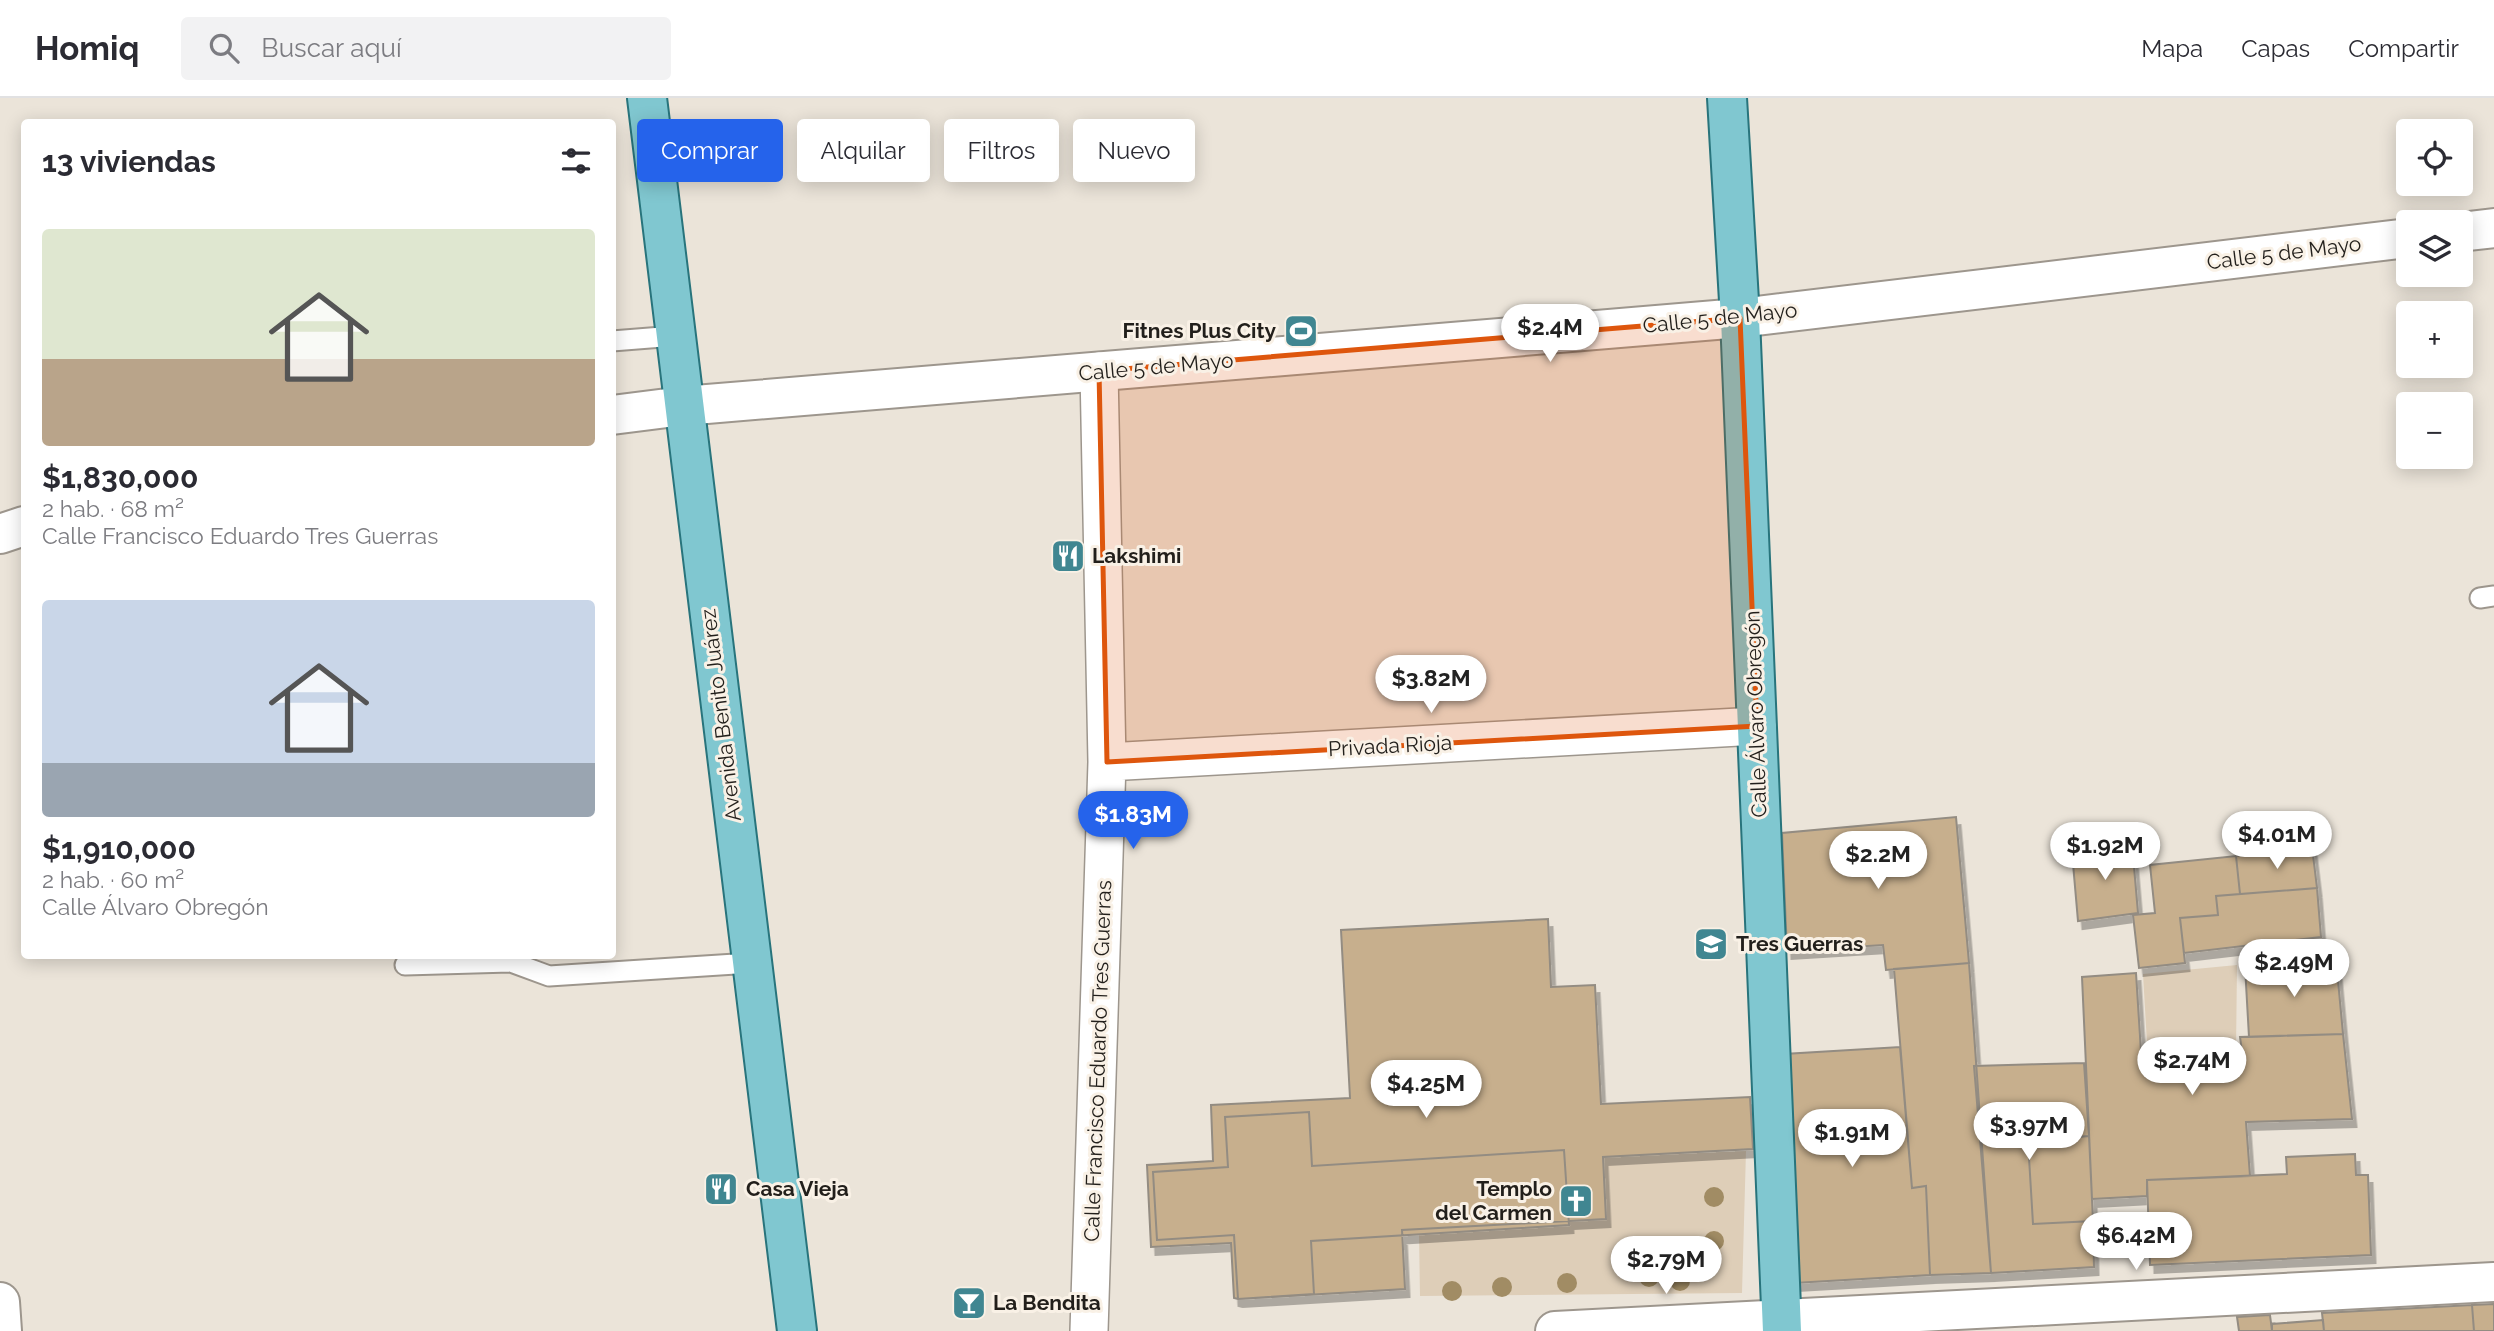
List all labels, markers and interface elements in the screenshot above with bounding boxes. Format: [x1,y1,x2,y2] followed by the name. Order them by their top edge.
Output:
[181,17,671,80] search box
[35,29,139,68] text: Homiq
[205,29,243,67] icon: search
[261,33,402,63] text: Buscar aquí
[2141,34,2203,63] text: Mapa
[2241,34,2310,63] text: Capas
[2348,34,2459,63] text: Compartir
[637,119,783,182] chip: Comprar
[797,119,930,182] chip: Alquilar
[944,119,1059,182] chip: Filtros
[1073,119,1195,182] chip: Nuevo
[2396,119,2473,469] map controls
[2396,119,2473,196] button: locate
[557,142,595,180] icon: filters
[42,144,216,179] text: 13 viviendas
[2396,210,2473,287] button: layers
[2205,231,2363,274] street label: Calle 5 de Mayo
[256,274,382,400] icon: home
[1641,297,1799,338] street label: Calle 5 de Mayo
[2396,301,2473,378] button: +
[1501,304,1599,364] pin: $2.4M
[1282,312,1320,350] sports icon: Fitnes Plus City
[1517,313,1583,340] text: $2.4M
[1122,318,1276,343] place label: Fitnes Plus City
[1077,347,1234,386] street label: Calle 5 de Mayo
[2396,392,2473,469] button: −
[42,460,198,495] text: $1,830,000
[42,495,184,522] text: 2 hab. · 68 m²
[42,522,438,549] text: Calle Francisco Eduardo Tres Guerras
[1049,537,1087,575] restaurant icon: Lakshimi
[1092,543,1181,568] place label: Lakshimi
[695,607,746,823] street label: Avenida Benito Juárez
[1739,610,1772,818] street label: Calle Álvaro Obregón
[256,645,382,771] icon: home
[1374,656,1488,715] pin: $3.82M
[1391,664,1471,691] text: $3.82M
[1327,730,1453,761] street label: Privada Rioja
[1076,792,1190,851] pin: $1.83M
[1094,800,1172,827] text: $1.83M
[2220,812,2334,871] pin: $4.01M
[2238,820,2316,847] text: $4.01M
[2048,822,2162,882] pin: $1.92M
[42,831,196,866] text: $1,910,000
[2066,831,2144,858] text: $1.92M
[1829,832,1927,891] pin: $2.2M
[1845,840,1911,867] text: $2.2M
[42,866,184,893] text: 2 hab. · 60 m²
[1079,880,1116,1242] street label: Calle Francisco Eduardo Tres Guerras
[42,893,269,920] text: Calle Álvaro Obregón
[1692,925,1730,963] school or university icon: Tres Guerras
[1736,931,1863,956] place label: Tres Guerras
[2237,940,2351,999] pin: $2.49M
[2254,948,2334,975] text: $2.49M
[2135,1038,2249,1097] pin: $2.74M
[2153,1046,2231,1073] text: $2.74M
[1369,1060,1483,1120] pin: $4.25M
[1387,1069,1465,1096] text: $4.25M
[1972,1102,2086,1162] pin: $3.97M
[1795,1110,1909,1169] pin: $1.91M
[1990,1111,2068,1138] text: $3.97M
[1814,1118,1890,1145] text: $1.91M
[702,1170,740,1208] restaurant icon: Casa Vieja
[746,1176,849,1201] place label: Casa Vieja
[1435,1176,1552,1225] place label: Templo del Carmen
[1557,1182,1595,1220] church icon: Templo del Carmen
[2079,1212,2193,1272] pin: $6.42M
[2096,1221,2176,1248] text: $6.42M
[1609,1236,1723,1296] pin: $2.79M
[1627,1245,1705,1272] text: $2.79M
[950,1284,988,1322] bar icon: La Bendita
[993,1290,1101,1315] place label: La Bendita

